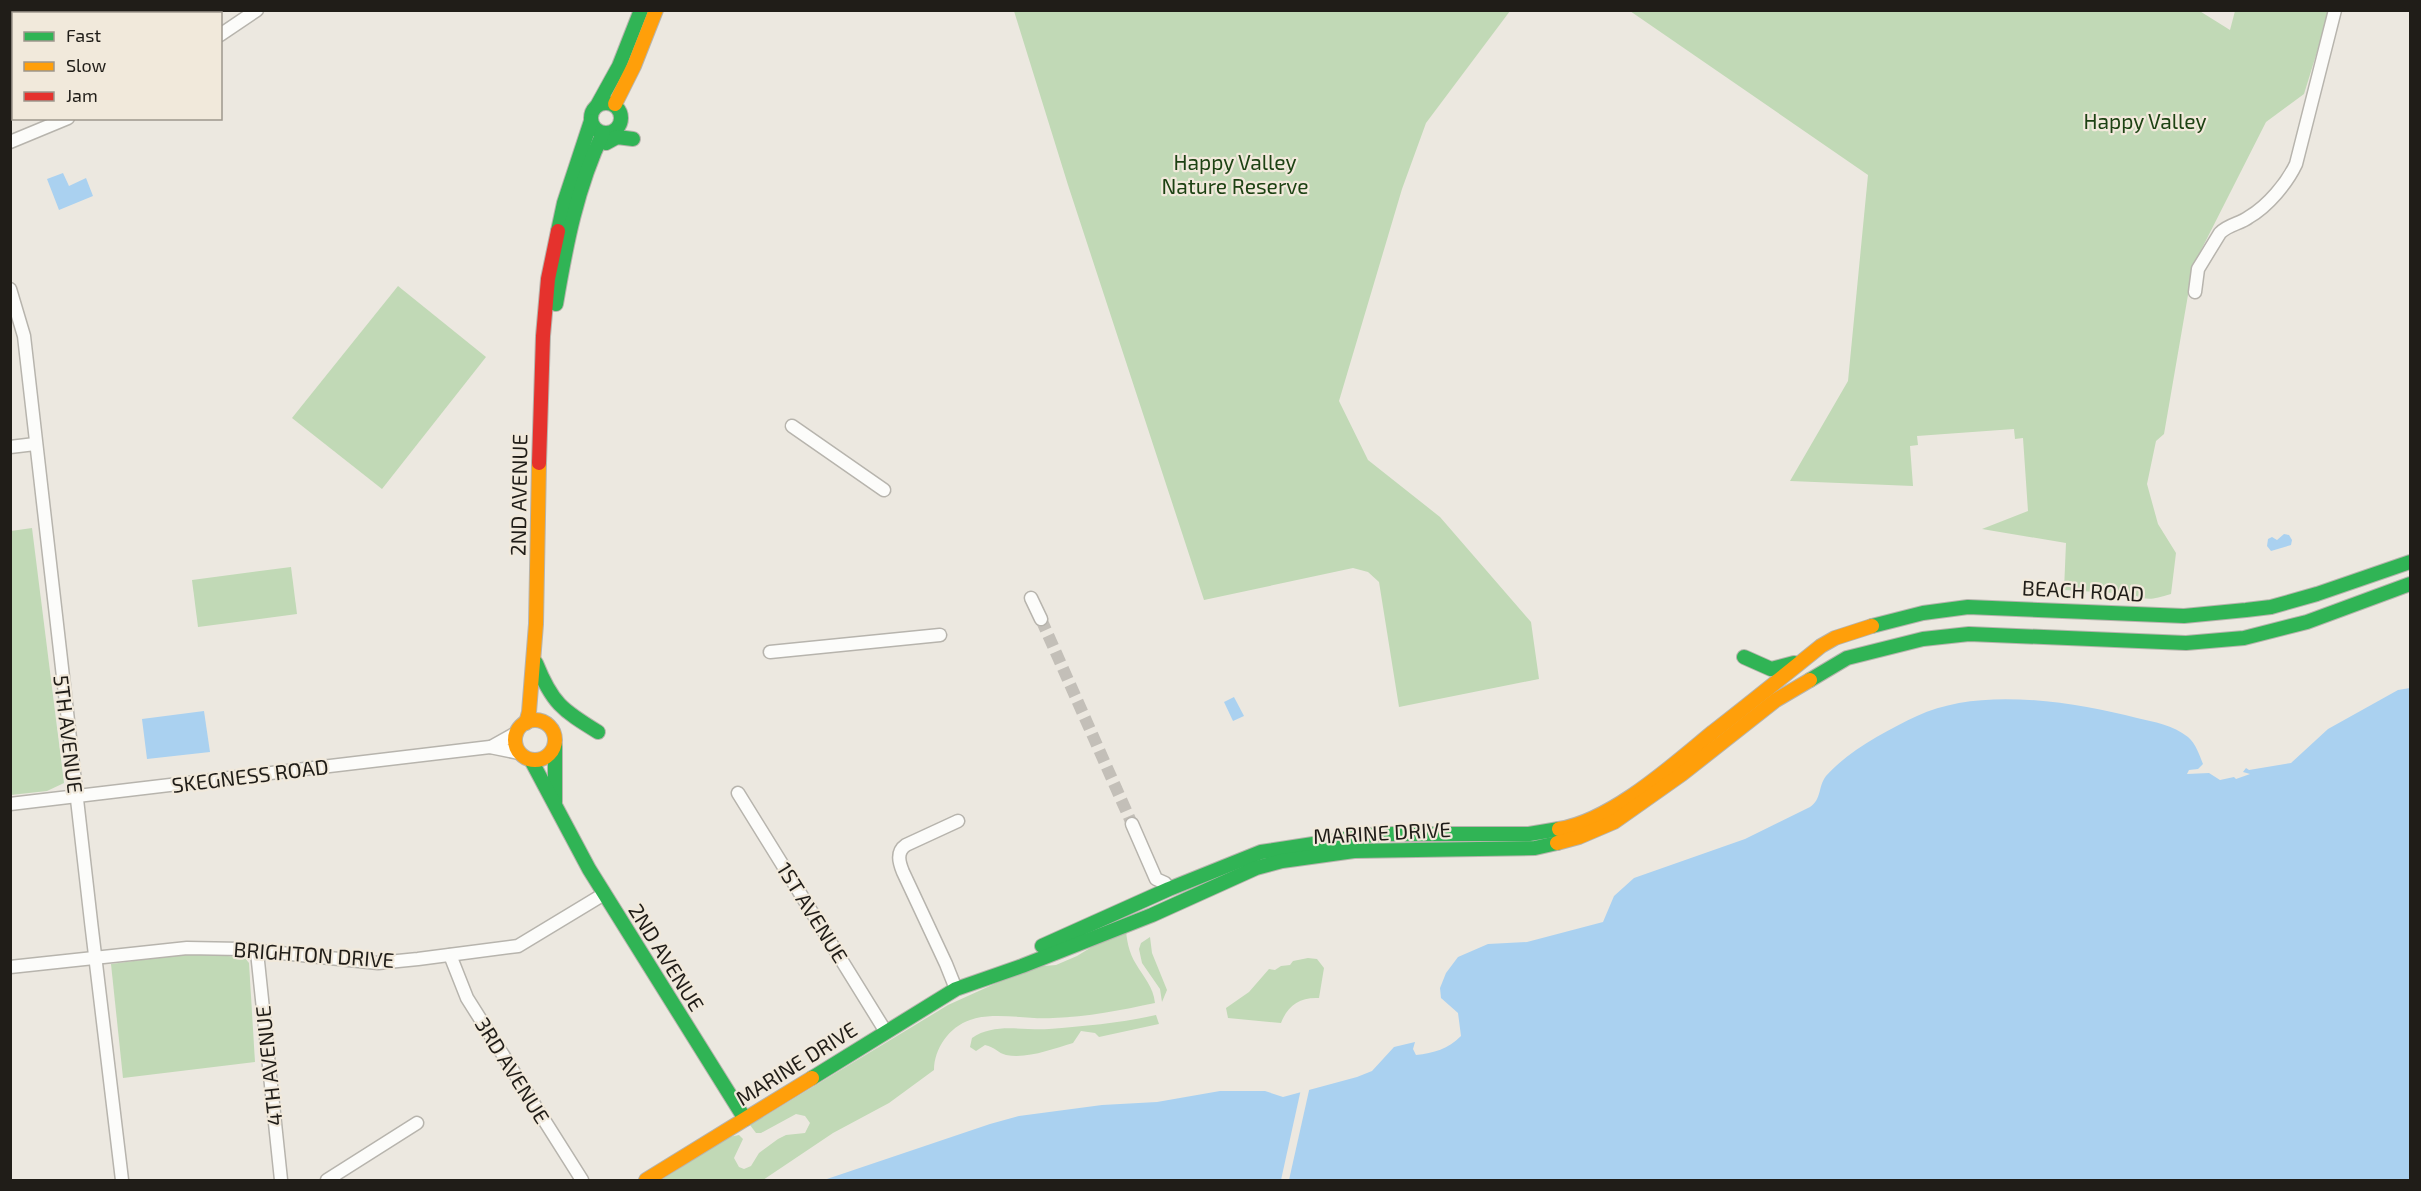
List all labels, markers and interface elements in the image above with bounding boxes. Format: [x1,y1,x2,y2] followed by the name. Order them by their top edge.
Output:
[12,12,222,120] legend
[66,24,101,46] text: Fast
[66,54,107,76] text: Slow
[66,84,98,106] text: Jam
[2083,108,2207,133] park label: Happy Valley
[1161,149,1309,198] park label: Happy Valley Nature Reserve
[504,434,532,556] street label: 2ND AVENUE
[2021,574,2145,606] street label: BEACH ROAD
[49,673,89,795] street label: 5TH AVENUE
[170,753,330,797] street label: SKEGNESS ROAD
[1312,816,1452,848] street label: MARINE DRIVE
[772,857,854,967] street label: 1ST AVENUE
[624,899,710,1015] street label: 2ND AVENUE
[233,936,395,972] street label: BRIGHTON DRIVE
[249,1005,287,1127] street label: 4TH AVENUE
[471,1012,555,1128] street label: 3RD AVENUE
[731,1016,861,1110] street label: MARINE DRIVE

